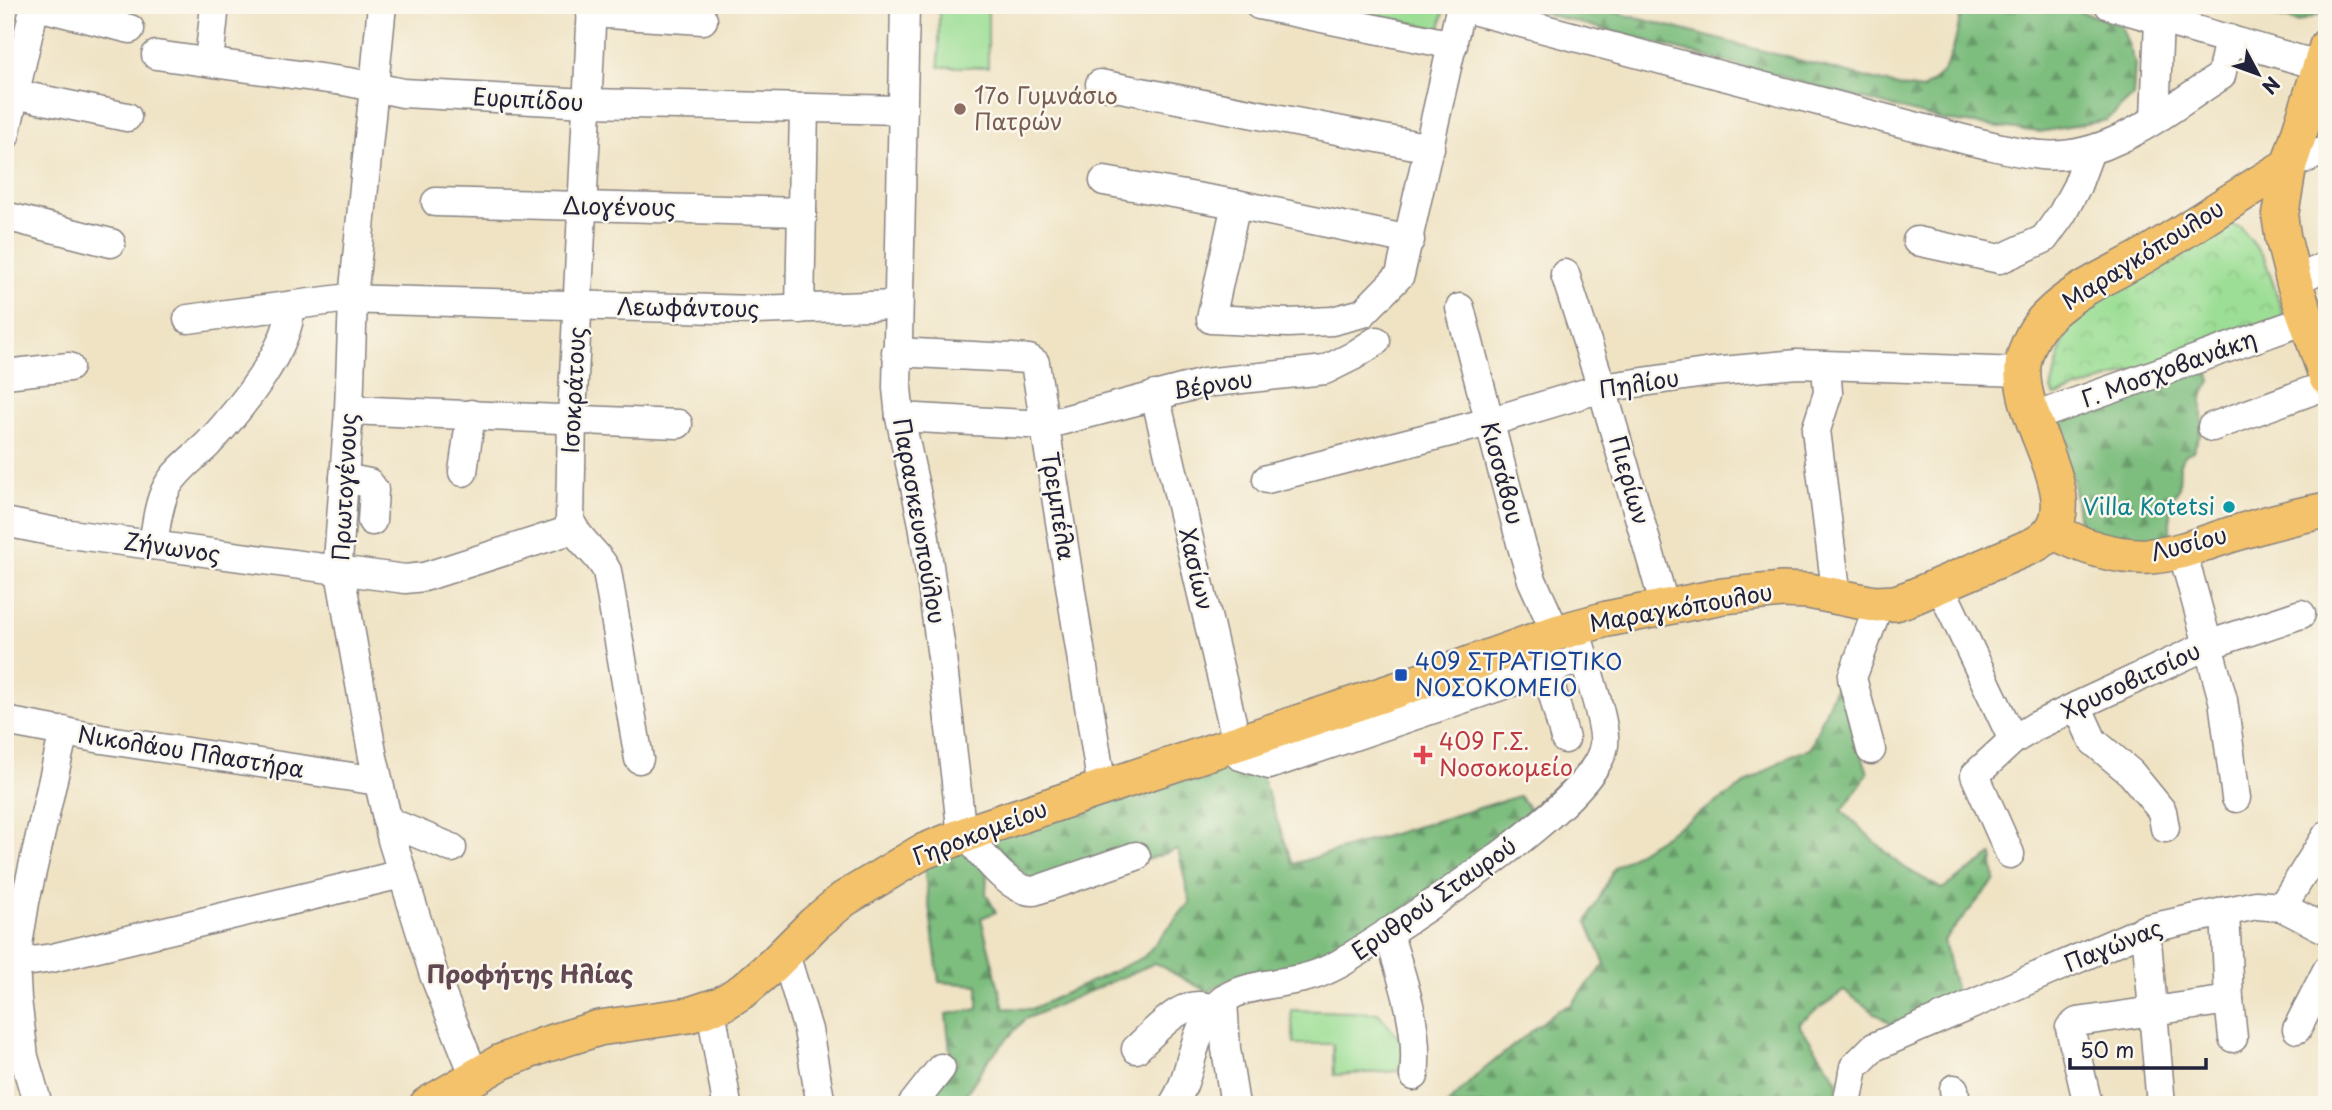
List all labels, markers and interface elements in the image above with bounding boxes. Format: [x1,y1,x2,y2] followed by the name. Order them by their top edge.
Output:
[2224,38,2294,108] north arrow
[2256,71,2287,101] text: N
[974,77,1118,138] place label: 17ο Γυμνάσιο Πατρών
[472,78,584,119] street label: Ευριπίδου
[952,101,968,117] marker: 17ο Γυμνάσιο Πατρών
[562,187,676,224] street label: Διογένους
[2054,190,2230,318] street label: Μαραγκόπουλου
[617,288,760,325] street label: Λεωφάντους
[2076,320,2261,416] street label: Γ. Μοσχοβανάκη
[552,326,593,454] street label: Ισοκράτους
[1596,359,1681,406] street label: Πηλίου
[1171,360,1255,407] street label: Βέρνου
[322,412,365,562] street label: Πρωτογένους
[885,415,956,626] street label: Παρασκευοπούλου
[1473,417,1534,528] street label: Κισσάβου
[1601,431,1660,529] street label: Πιερίων
[1034,449,1085,563] street label: Τρεμπέλα
[2083,488,2215,523] place label: Villa Kotetsi
[2221,499,2237,515] marker: Villa Kotetsi
[2147,516,2230,569] street label: Λυσίου
[122,522,223,571] street label: Ζήνωνος
[1171,524,1224,613] street label: Χασίων
[1586,573,1775,640] street label: Μαραγκόπουλου
[2055,632,2206,727] street label: Χρυσοβιτσίου
[1415,643,1623,704] place label: 409 ΣΤΡΑΤΙΩΤΙΚΟ ΝΟΣΟΚΟΜΕΙΟ
[1393,667,1409,683] marker: 409 ΣΤΡΑΤΙΩΤΙΚΟ ΝΟΣΟΚΟΜΕΙΟ
[75,715,307,786] street label: Νικολάου Πλαστήρα
[1439,723,1573,784] place label: 409 Γ.Σ. Νοσοκομείο
[1413,745,1433,765] marker: 409 Γ.Σ. Νοσοκομείο
[907,790,1052,873] street label: Γηροκομείου
[1343,828,1523,968] street label: Ερυθρού Σταυρού
[2058,909,2167,980] street label: Παγώνας
[427,955,633,991] district label: Προφήτης Ηλίας
[2070,1026,2206,1070] scale bar
[2080,1033,2134,1065] text: 50 m

